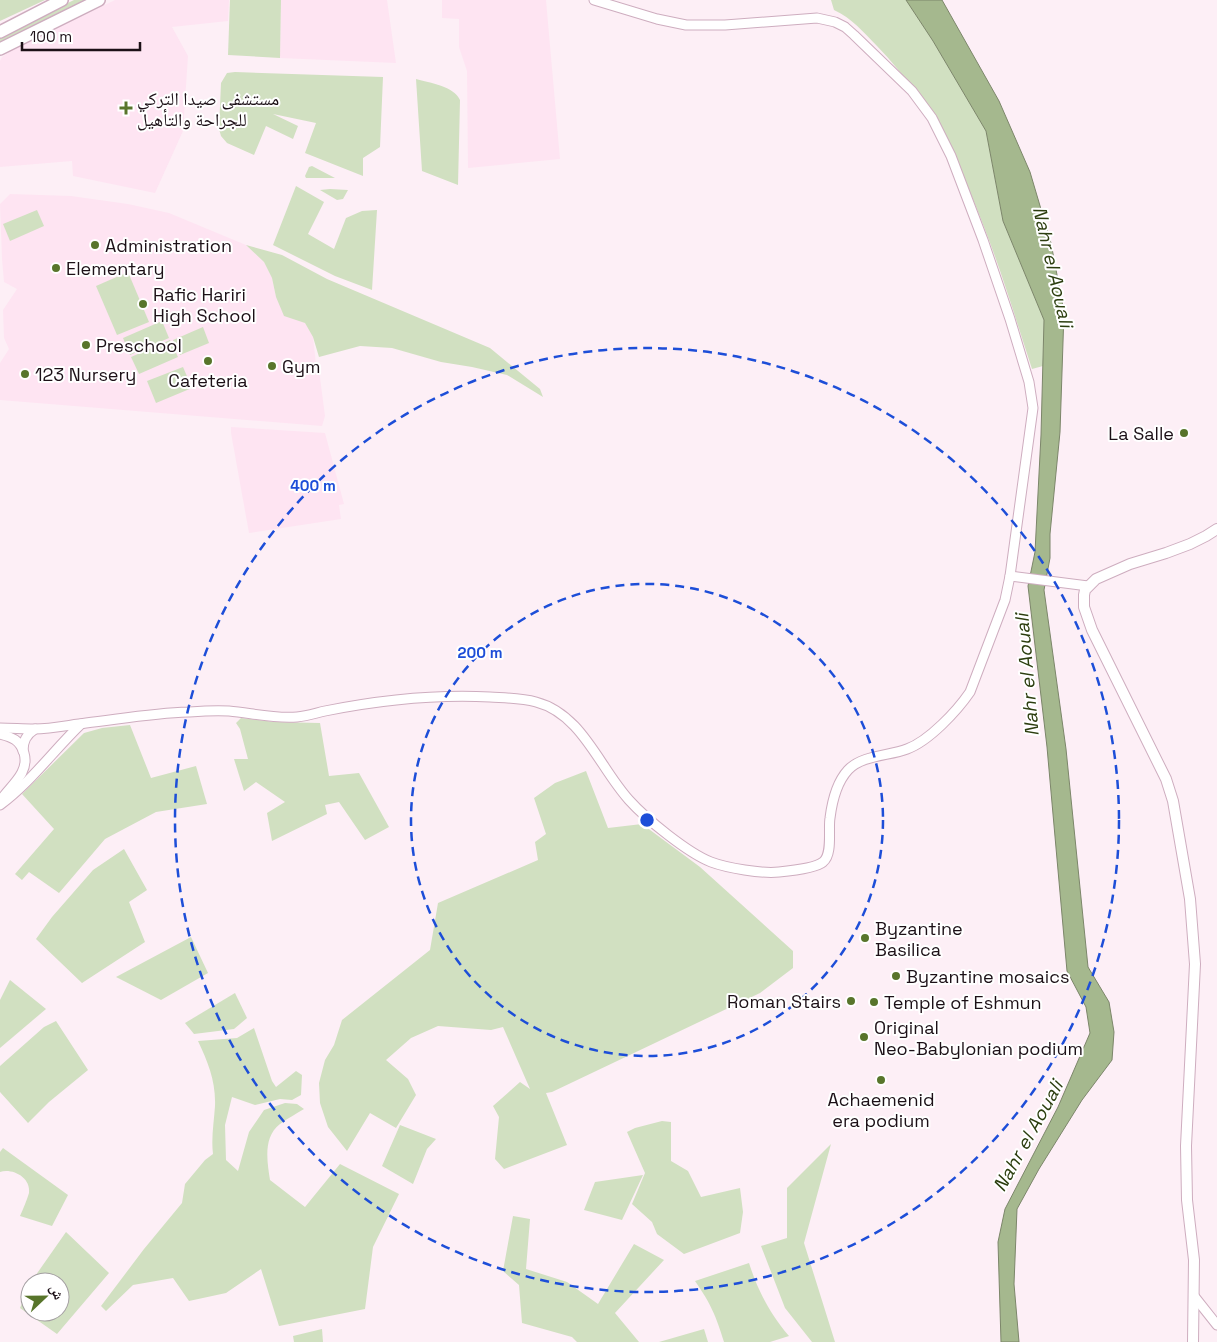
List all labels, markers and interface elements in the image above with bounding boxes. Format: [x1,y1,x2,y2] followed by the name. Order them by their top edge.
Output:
[22,20,140,52] scale bar
[30,27,72,46] text: 100 m
[137,87,279,131] place label: مستشفى صيدا التركي للجراحة والتأهيل
[119,101,133,115] marker: مستشفى صيدا التركي للجراحة والتأهيل
[1027,204,1080,332] water label: Nahr el Aouali
[105,234,232,257] place label: Administration
[89,239,101,251] marker: Administration
[66,257,165,280] place label: Elementary
[50,262,62,274] marker: Elementary
[153,283,256,327] place label: Rafic Hariri High School
[137,298,149,310] marker: Rafic Hariri High School
[96,334,182,357] place label: Preschool
[80,339,92,351] marker: Preschool
[202,355,214,367] marker: Cafeteria
[282,355,320,378] place label: Gym
[266,360,278,372] marker: Gym
[35,363,136,386] place label: 123 Nursery
[19,368,31,380] marker: 123 Nursery
[168,369,248,392] place label: Cafeteria
[1108,422,1174,445] place label: La Salle
[1178,427,1190,439] marker: La Salle
[290,476,336,495] text: 400 m
[1009,610,1045,738] water label: Nahr el Aouali
[458,643,502,662] text: 200 m
[638,811,656,829] centre of rings
[875,917,963,961] place label: Byzantine Basilica
[859,932,871,944] marker: Byzantine Basilica
[906,965,1069,988] place label: Byzantine mosaics
[890,970,902,982] marker: Byzantine mosaics
[727,990,841,1013] place label: Roman Stairs
[884,991,1042,1014] place label: Temple of Eshmun
[845,995,857,1007] marker: Roman Stairs
[868,996,880,1008] marker: Temple of Eshmun
[874,1016,1083,1060] place label: Original Neo-Babylonian podium
[858,1031,870,1043] marker: Original Neo-Babylonian podium
[875,1074,887,1086] marker: Achaemenid era podium
[987,1074,1070,1196] water label: Nahr el Aouali
[827,1088,935,1132] place label: Achaemenid era podium
[20,1272,70,1322] north arrow
[46,1282,68,1303] text: ش

